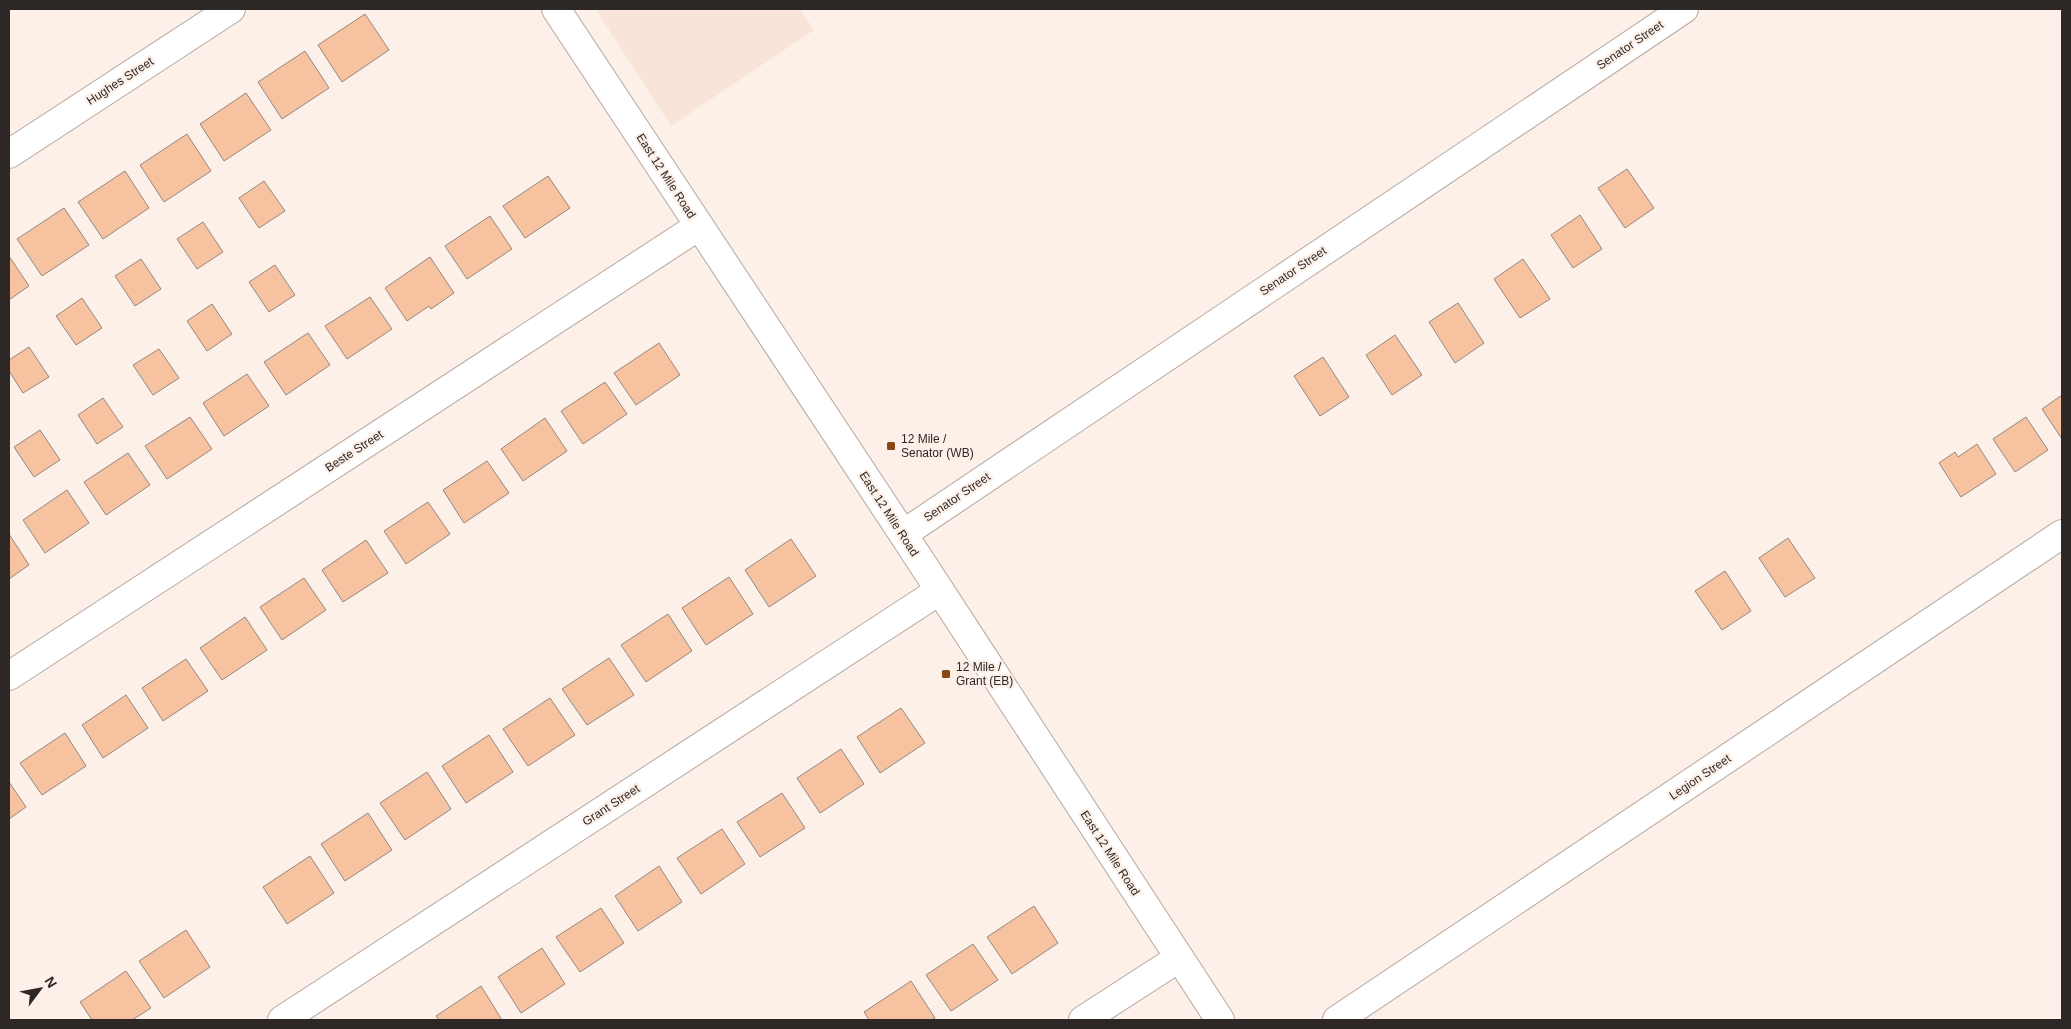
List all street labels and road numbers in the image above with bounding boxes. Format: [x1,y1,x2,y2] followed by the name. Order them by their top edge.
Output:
[1594,17,1667,72] street label: Senator Street
[84,54,157,108] street label: Hughes Street
[633,131,699,221] street label: East 12 Mile Road
[1257,243,1330,298] street label: Senator Street
[322,427,386,475] street label: Beste Street
[856,469,922,559] street label: East 12 Mile Road
[921,469,994,524] street label: Senator Street
[1666,751,1734,803] street label: Legion Street
[580,781,643,829] street label: Grant Street
[1077,808,1143,898] street label: East 12 Mile Road

